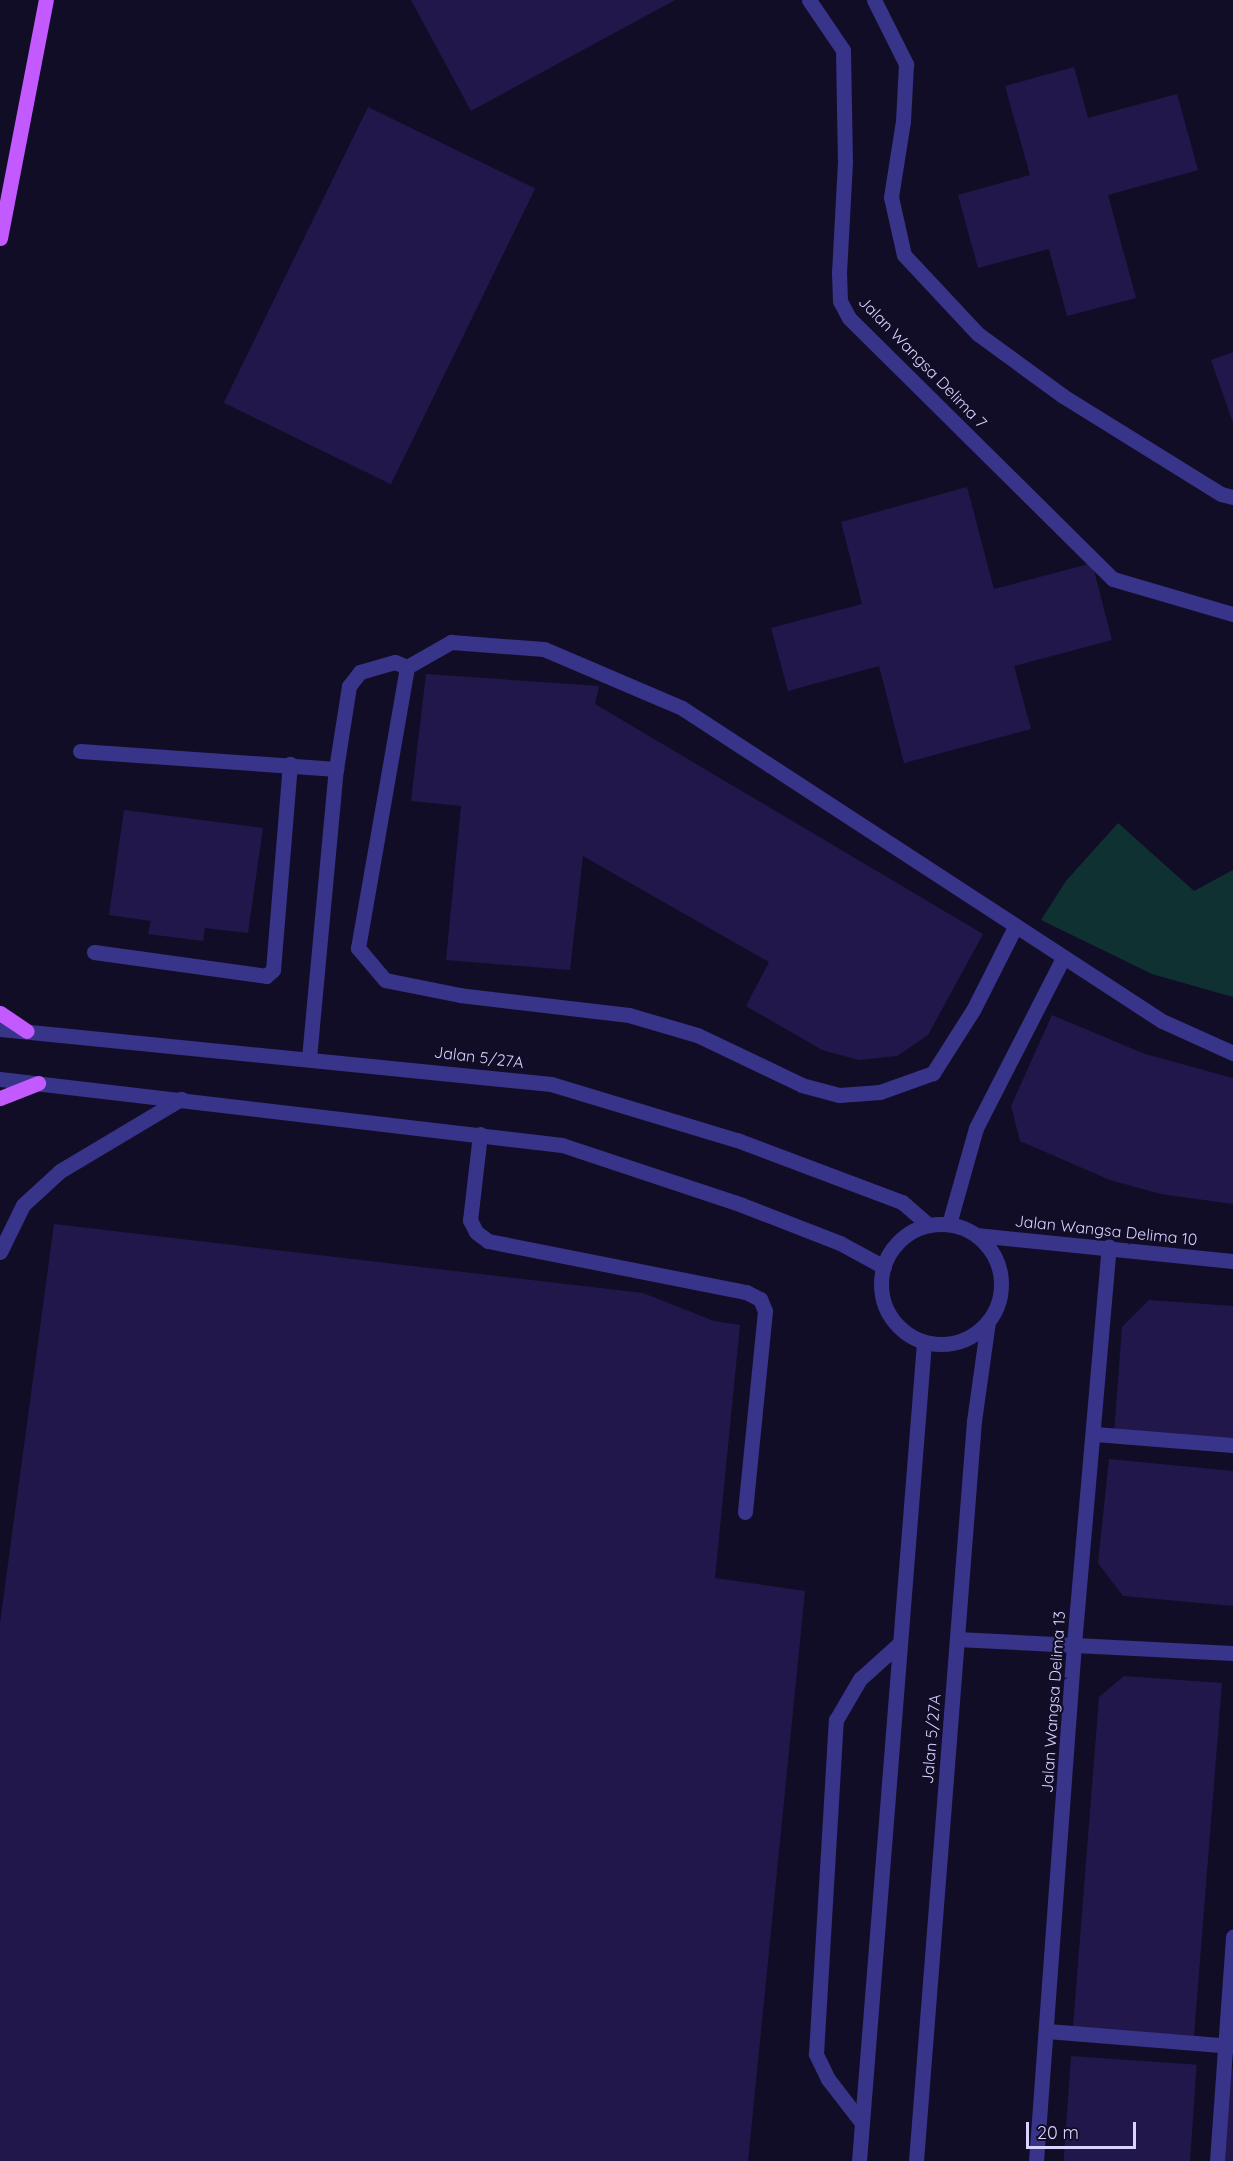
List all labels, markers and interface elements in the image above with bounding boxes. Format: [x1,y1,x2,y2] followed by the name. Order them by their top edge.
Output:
[855,292,991,432] street label: Jalan Wangsa Delima 7
[433,1042,525,1072] street label: Jalan 5/27A
[1014,1211,1198,1249] street label: Jalan Wangsa Delima 10
[1037,1610,1069,1794] street label: Jalan Wangsa Delima 13
[918,1693,944,1785] street label: Jalan 5/27A
[1029,2110,1138,2148] scale bar
[1037,2121,1079,2144] text: 20 m

